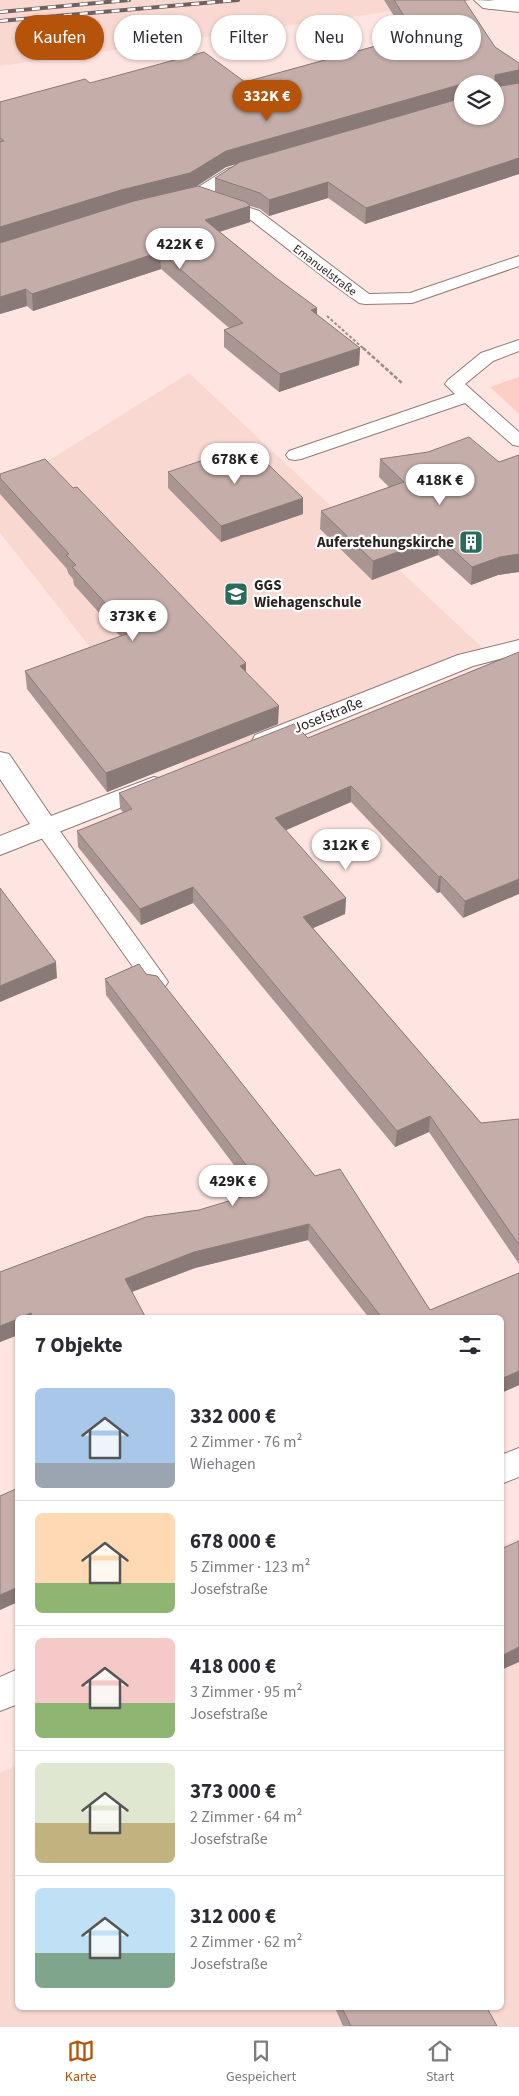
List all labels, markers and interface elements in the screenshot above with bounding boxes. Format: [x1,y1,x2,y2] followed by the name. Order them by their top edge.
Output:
[15,15,104,60] chip: Kaufen
[114,15,201,60] chip: Mieten
[211,15,286,60] chip: Filter
[296,15,362,60] chip: Neu
[372,15,481,60] chip: Wohnung
[454,75,504,125] map controls
[454,75,504,125] button: layers
[226,80,308,122] pin: 332K €
[244,85,290,107] text: 332K €
[139,228,221,270] pin: 422K €
[157,233,203,255] text: 422K €
[289,241,360,300] street label: Emanuelstraße
[194,442,276,485] pin: 678K €
[212,448,258,470] text: 678K €
[399,464,481,506] pin: 418K €
[417,469,463,491] text: 418K €
[458,529,484,555] building icon: Auferstehungskirche
[316,532,454,553] place label: Auferstehungskirche
[254,575,362,613] place label: GGS Wiehagenschule
[223,581,249,607] school or university icon: GGS Wiehagenschule
[92,600,174,642] pin: 373K €
[110,605,156,627] text: 373K €
[290,692,366,739] street label: Josefstraße
[305,828,387,871] pin: 312K €
[323,834,369,856] text: 312K €
[192,1164,274,1207] pin: 429K €
[210,1170,256,1192] text: 429K €
[35,1330,123,1360] text: 7 Objekte
[456,1331,484,1359] icon: filters
[190,1401,276,1431] text: 332 000 €
[75,1408,135,1468] icon: home
[190,1431,302,1453] text: 2 Zimmer · 76 m²
[190,1453,256,1475] text: Wiehagen
[190,1526,276,1556] text: 678 000 €
[75,1533,135,1593] icon: home
[190,1556,310,1578] text: 5 Zimmer · 123 m²
[190,1578,268,1600] text: Josefstraße
[190,1651,276,1681] text: 418 000 €
[75,1658,135,1718] icon: home
[190,1681,302,1703] text: 3 Zimmer · 95 m²
[190,1703,268,1725] text: Josefstraße
[190,1776,276,1806] text: 373 000 €
[75,1783,135,1843] icon: home
[190,1806,302,1828] text: 2 Zimmer · 64 m²
[190,1828,268,1850] text: Josefstraße
[190,1901,276,1931] text: 312 000 €
[75,1908,135,1968] icon: home
[190,1931,302,1953] text: 2 Zimmer · 62 m²
[190,1953,268,1975] text: Josefstraße
[65,2037,96,2087] tab: Karte
[226,2037,296,2087] tab: Gespeichert
[426,2037,454,2087] tab: Start

